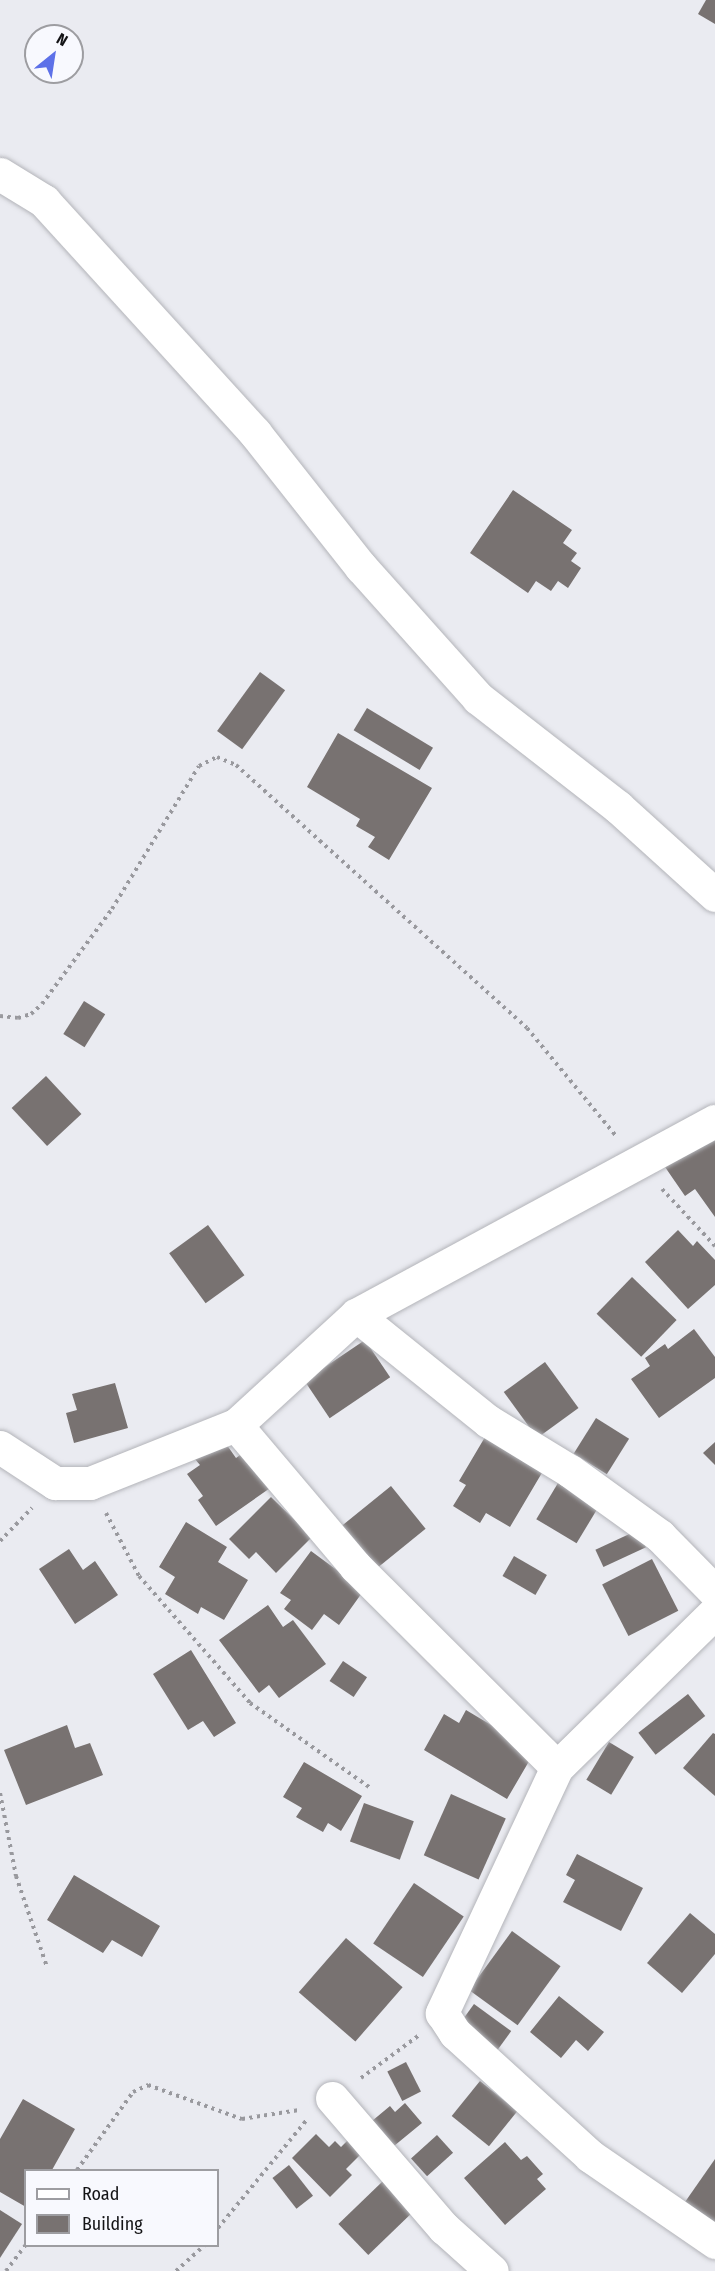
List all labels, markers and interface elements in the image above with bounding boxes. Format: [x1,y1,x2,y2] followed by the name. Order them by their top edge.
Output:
[24,24,84,84] north arrow
[53,29,71,50] text: N
[24,2169,219,2247] legend
[82,2183,119,2205] text: Road
[82,2213,143,2235] text: Building

